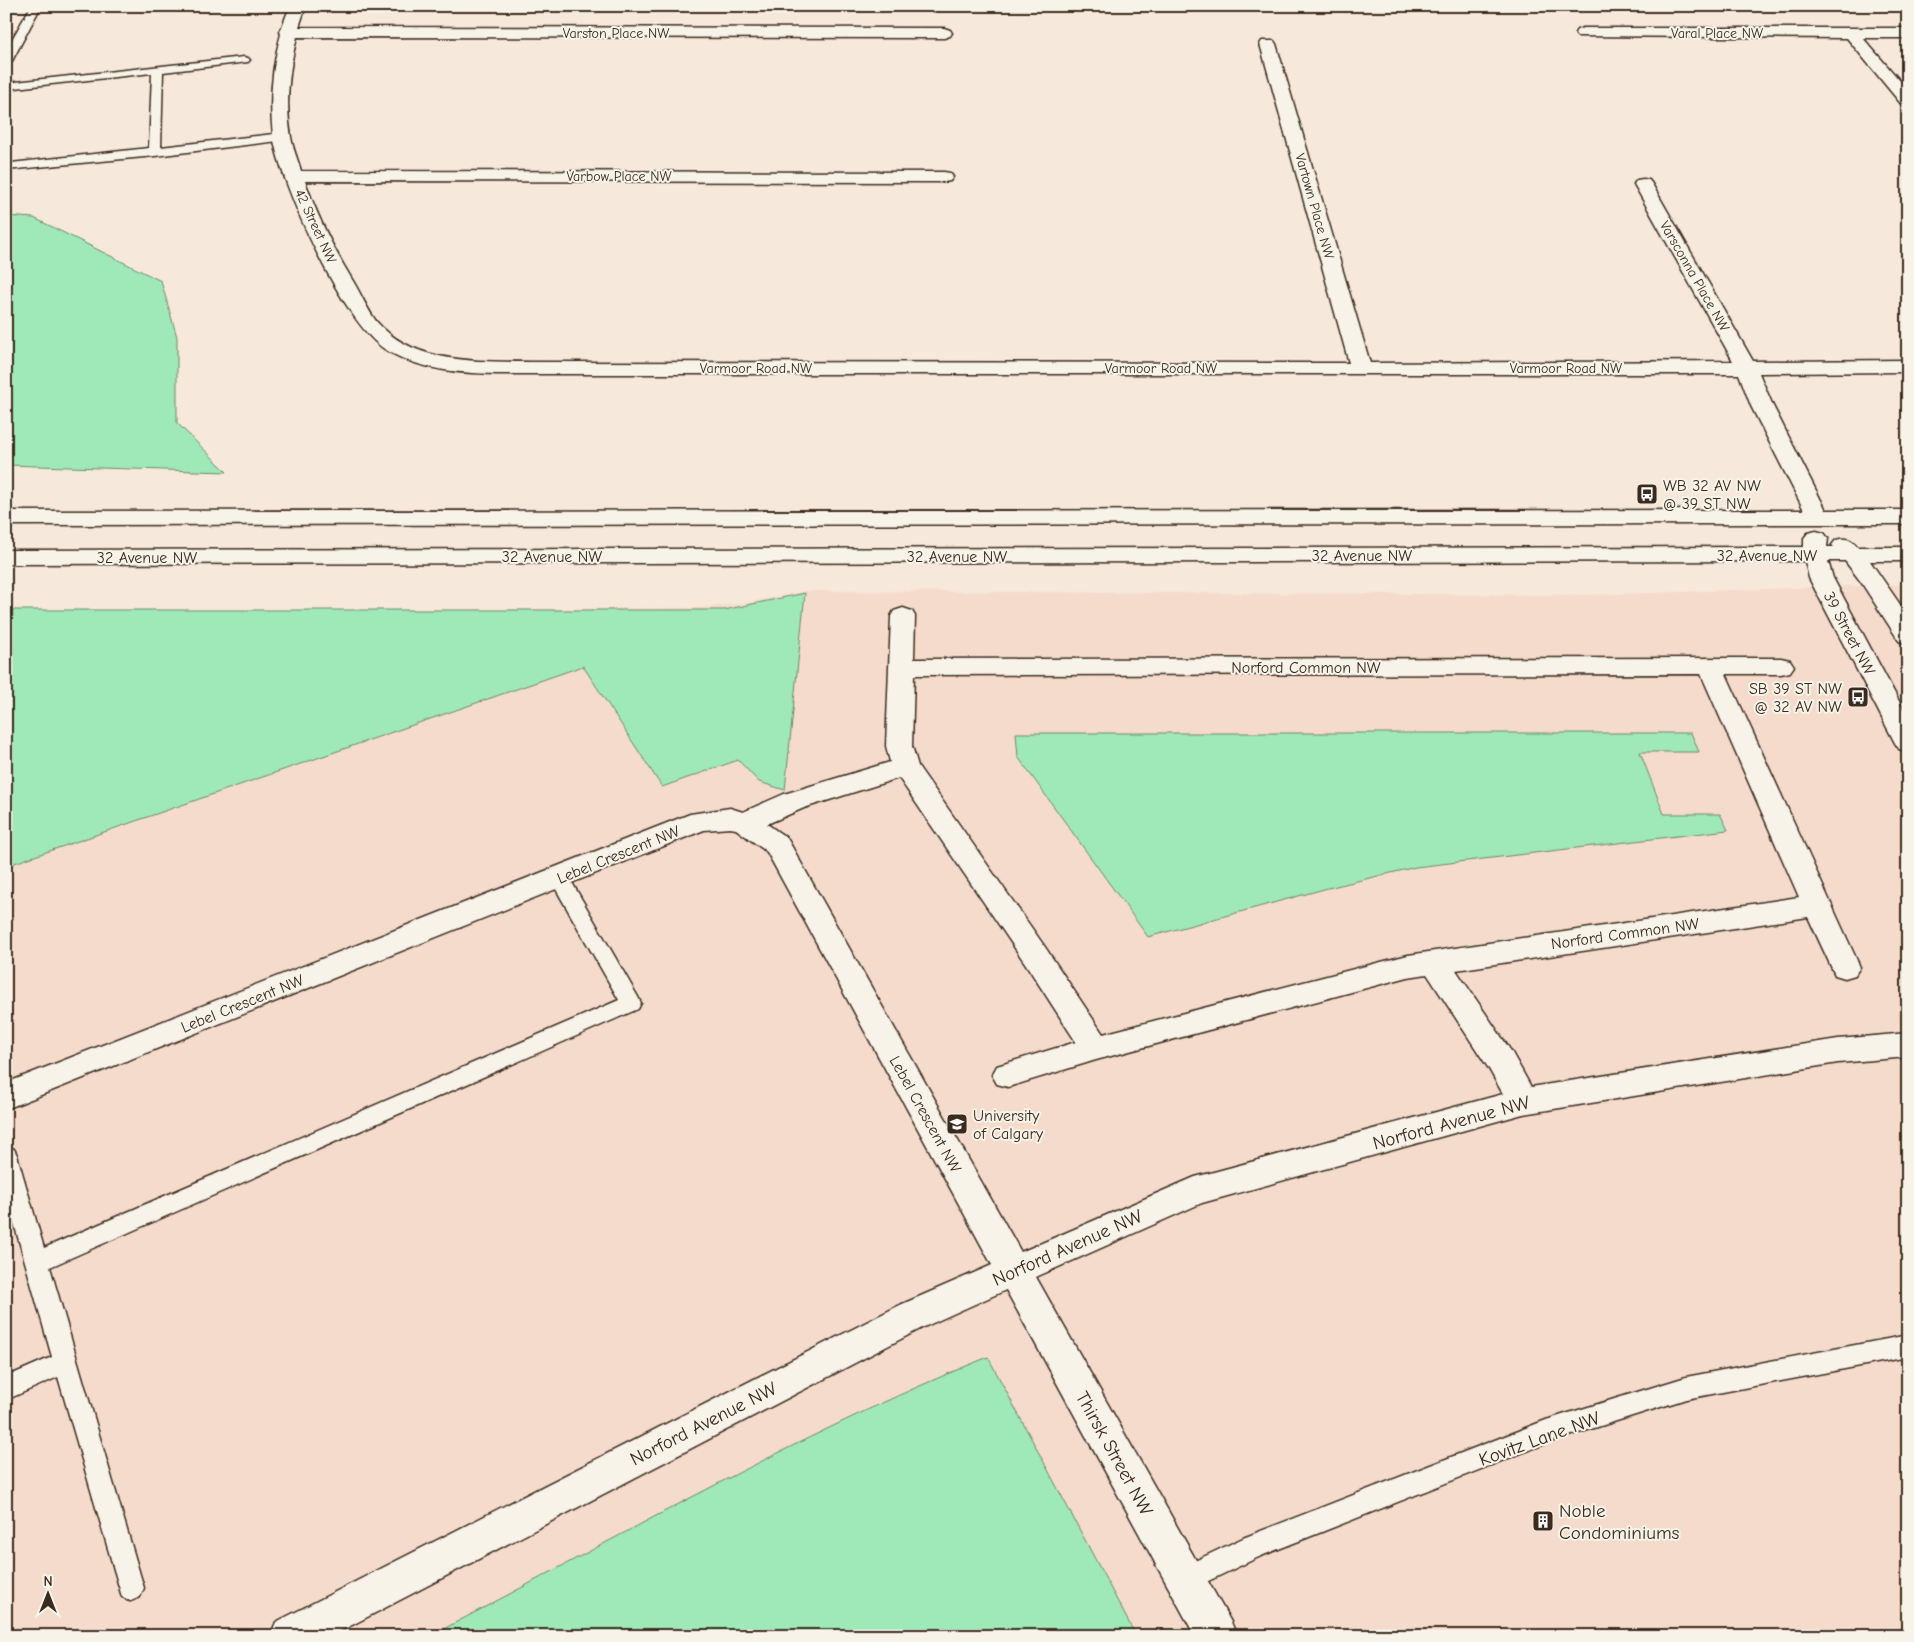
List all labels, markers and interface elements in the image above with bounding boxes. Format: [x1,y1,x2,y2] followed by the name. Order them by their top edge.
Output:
[563,25,670,42] street label: Varston Place NW
[1671,25,1764,42] street label: Varal Place NW
[1291,151,1338,262] street label: Vartown Place NW
[566,168,672,185] street label: Varbow Place NW
[291,186,340,267] street label: 42 Street NW
[1656,218,1734,335] street label: Varsconna Place NW
[700,360,813,377] street label: Varmoor Road NW
[1105,360,1218,377] street label: Varmoor Road NW
[1510,360,1623,377] street label: Varmoor Road NW
[1663,477,1761,513] place label: WB 32 AV NW @ 39 ST NW
[1635,482,1659,506] bus stop icon: WB 32 AV NW @ 39 ST NW
[1312,547,1412,565] street label: 32 Avenue NW
[1717,547,1817,565] street label: 32 Avenue NW
[502,548,602,566] street label: 32 Avenue NW
[907,548,1007,566] street label: 32 Avenue NW
[97,549,197,567] street label: 32 Avenue NW
[1820,589,1879,678] street label: 39 Street NW
[1231,659,1381,677] street label: Norford Common NW
[1749,680,1842,716] place label: SB 39 ST NW @ 32 AV NW
[1846,685,1870,709] bus stop icon: SB 39 ST NW @ 32 AV NW
[554,822,682,888] street label: Lebel Crescent NW
[1550,915,1701,953] street label: Norford Common NW
[178,971,306,1037] street label: Lebel Crescent NW
[886,1053,965,1176] street label: Lebel Crescent NW
[1370,1091,1533,1155] street label: Norford Avenue NW
[973,1107,1044,1143] place label: University of Calgary
[945,1112,969,1136] school or university icon: University of Calgary
[989,1205,1146,1291] street label: Norford Avenue NW
[626,1377,781,1470] street label: Norford Avenue NW
[1071,1388,1158,1520] street label: Thirsk Street NW
[1476,1407,1603,1471] street label: Kovitz Lane NW
[1559,1500,1680,1544] place label: Noble Condominiums
[1531,1509,1555,1533] building icon: Noble Condominiums
[22,1570,72,1620] north arrow
[43,1573,53,1590] text: N

